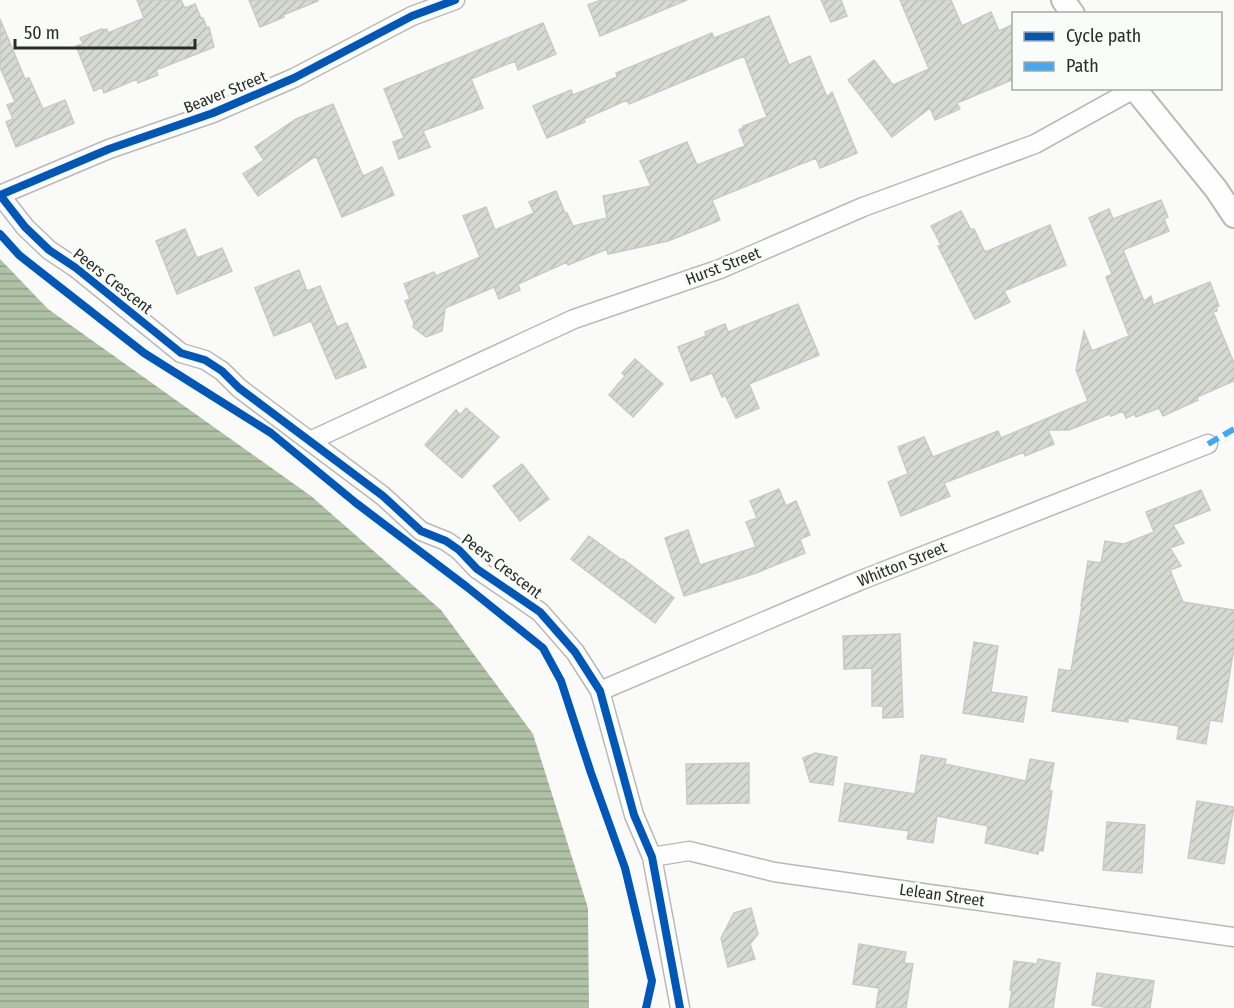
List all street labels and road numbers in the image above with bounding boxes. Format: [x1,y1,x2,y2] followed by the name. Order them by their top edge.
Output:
[181,66,270,117] street label: Beaver Street
[683,243,764,289] street label: Hurst Street
[70,244,157,318] street label: Peers Crescent
[458,530,546,603] street label: Peers Crescent
[855,537,950,591] street label: Whitton Street
[898,880,987,910] street label: Lelean Street

